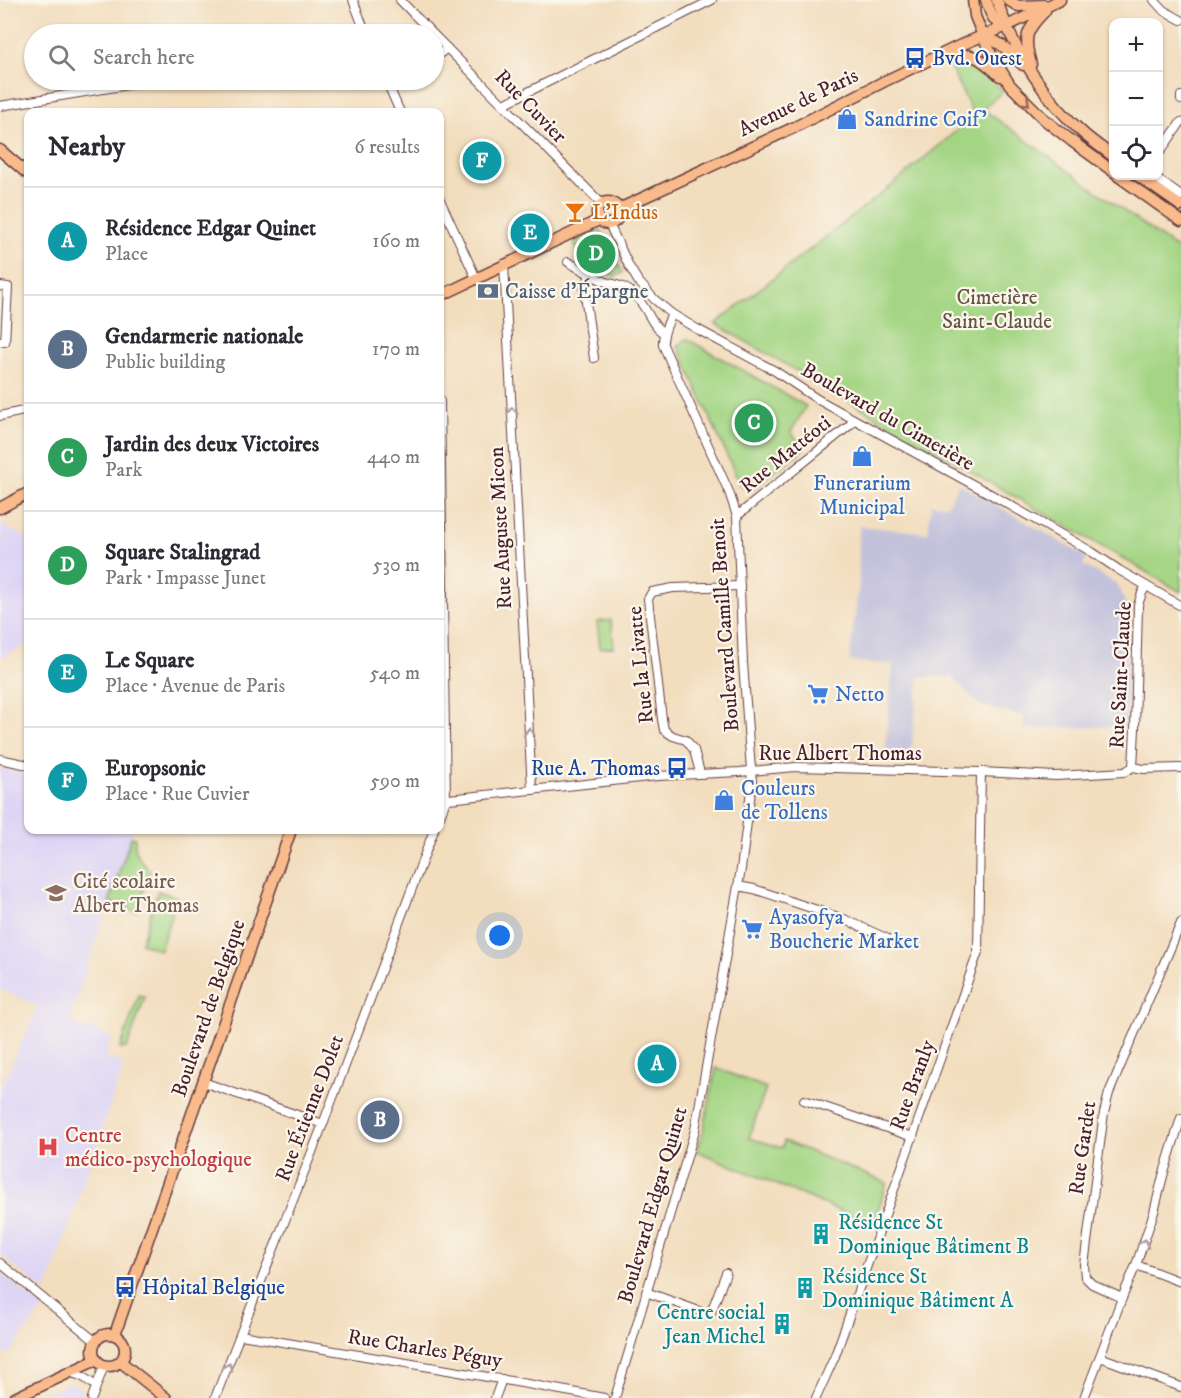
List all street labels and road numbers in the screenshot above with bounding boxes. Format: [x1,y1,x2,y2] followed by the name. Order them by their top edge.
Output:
[734,63,863,143] street label: Avenue de Paris
[489,64,572,149] street label: Rue Cuvier
[796,357,979,477] street label: Boulevard du Cimetière
[735,410,837,499] street label: Rue Mattéoti
[484,446,518,610] street label: Rue Auguste Micon
[705,517,745,733] street label: Boulevard Camille Benoit
[1104,601,1138,749] street label: Rue Saint-Claude
[622,605,660,725] street label: Rue la Livatte
[758,741,922,767] street label: Rue Albert Thomas
[166,916,252,1101] street label: Boulevard de Belgique
[269,1030,350,1186] street label: Rue Étienne Dolet
[885,1036,942,1134] street label: Rue Branly
[1064,1099,1102,1197] street label: Rue Gardet
[612,1104,694,1307] street label: Boulevard Edgar Quinet
[346,1324,505,1374] street label: Rue Charles Péguy

